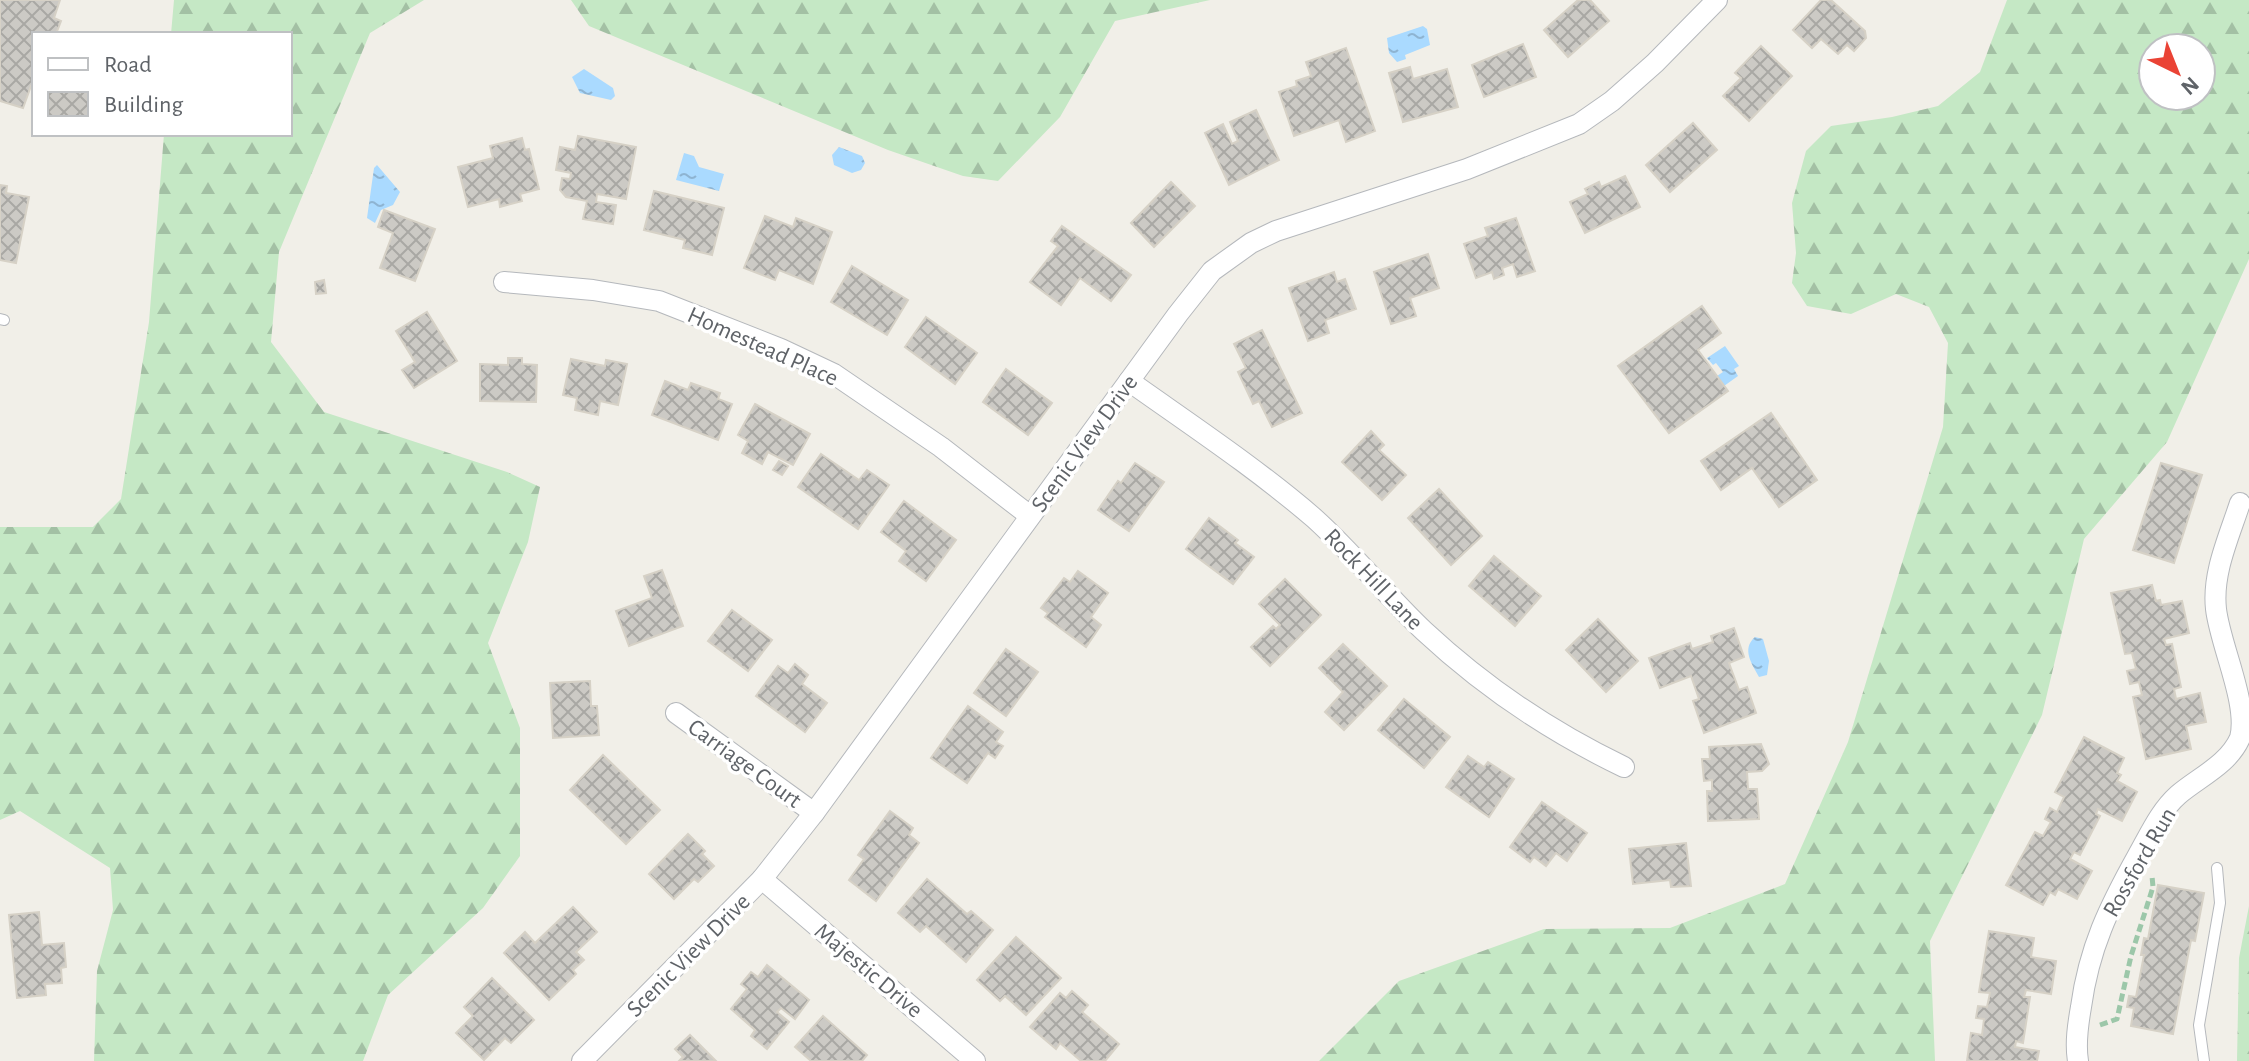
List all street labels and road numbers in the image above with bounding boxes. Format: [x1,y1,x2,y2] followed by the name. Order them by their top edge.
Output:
[684,303,842,391] street label: Homestead Place
[1027,371,1142,517] street label: Scenic View Drive
[1319,524,1427,635] street label: Rock Hill Lane
[683,715,806,813] street label: Carriage Court
[2099,804,2181,921] street label: Rossford Run
[623,890,755,1022] street label: Scenic View Drive
[810,919,927,1023] street label: Majestic Drive

